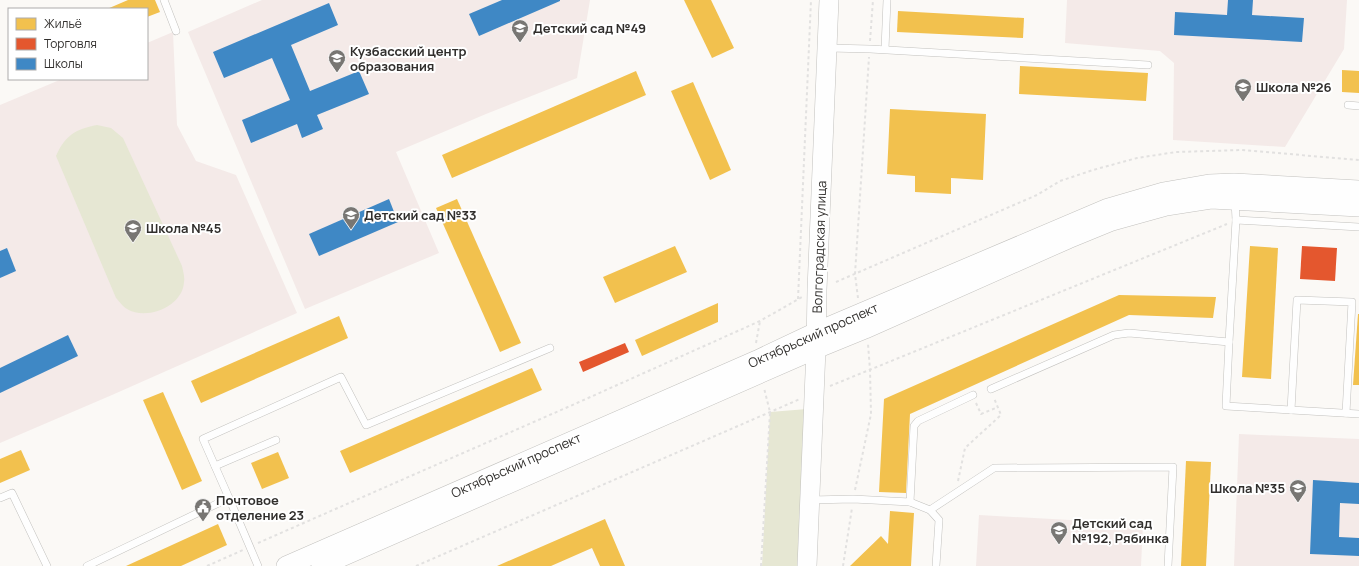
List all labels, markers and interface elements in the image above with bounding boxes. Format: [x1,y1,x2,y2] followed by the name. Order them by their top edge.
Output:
[8,8,148,80] legend
[44,15,82,32] text: Жильё
[510,18,530,43] school or university icon: Детский сад №49
[533,19,646,37] place label: Детский сад №49
[44,35,97,52] text: Торговля
[350,42,467,75] place label: Кузбасский центр образования
[327,48,347,73] school or university icon: Кузбасский центр образования
[44,55,83,72] text: Школы
[1233,77,1253,102] school or university icon: Школа №26
[1256,78,1332,96] place label: Школа №26
[808,180,830,314] street label: Волгоградская улица
[341,205,361,230] school or university icon: Детский сад №33
[364,206,477,224] place label: Детский сад №33
[123,218,143,243] school or university icon: Школа №45
[146,219,221,237] place label: Школа №45
[745,298,881,372] street label: Октябрьский проспект
[448,428,584,502] street label: Октябрьский проспект
[1288,478,1308,503] school or university icon: Школа №35
[1210,479,1285,497] place label: Школа №35
[216,491,304,524] place label: Почтовое отделение 23
[193,497,213,522] public building icon: Почтовое отделение 23
[1072,514,1169,547] place label: Детский сад №192, Рябинка
[1049,520,1069,545] school or university icon: Детский сад №192, Рябинка

